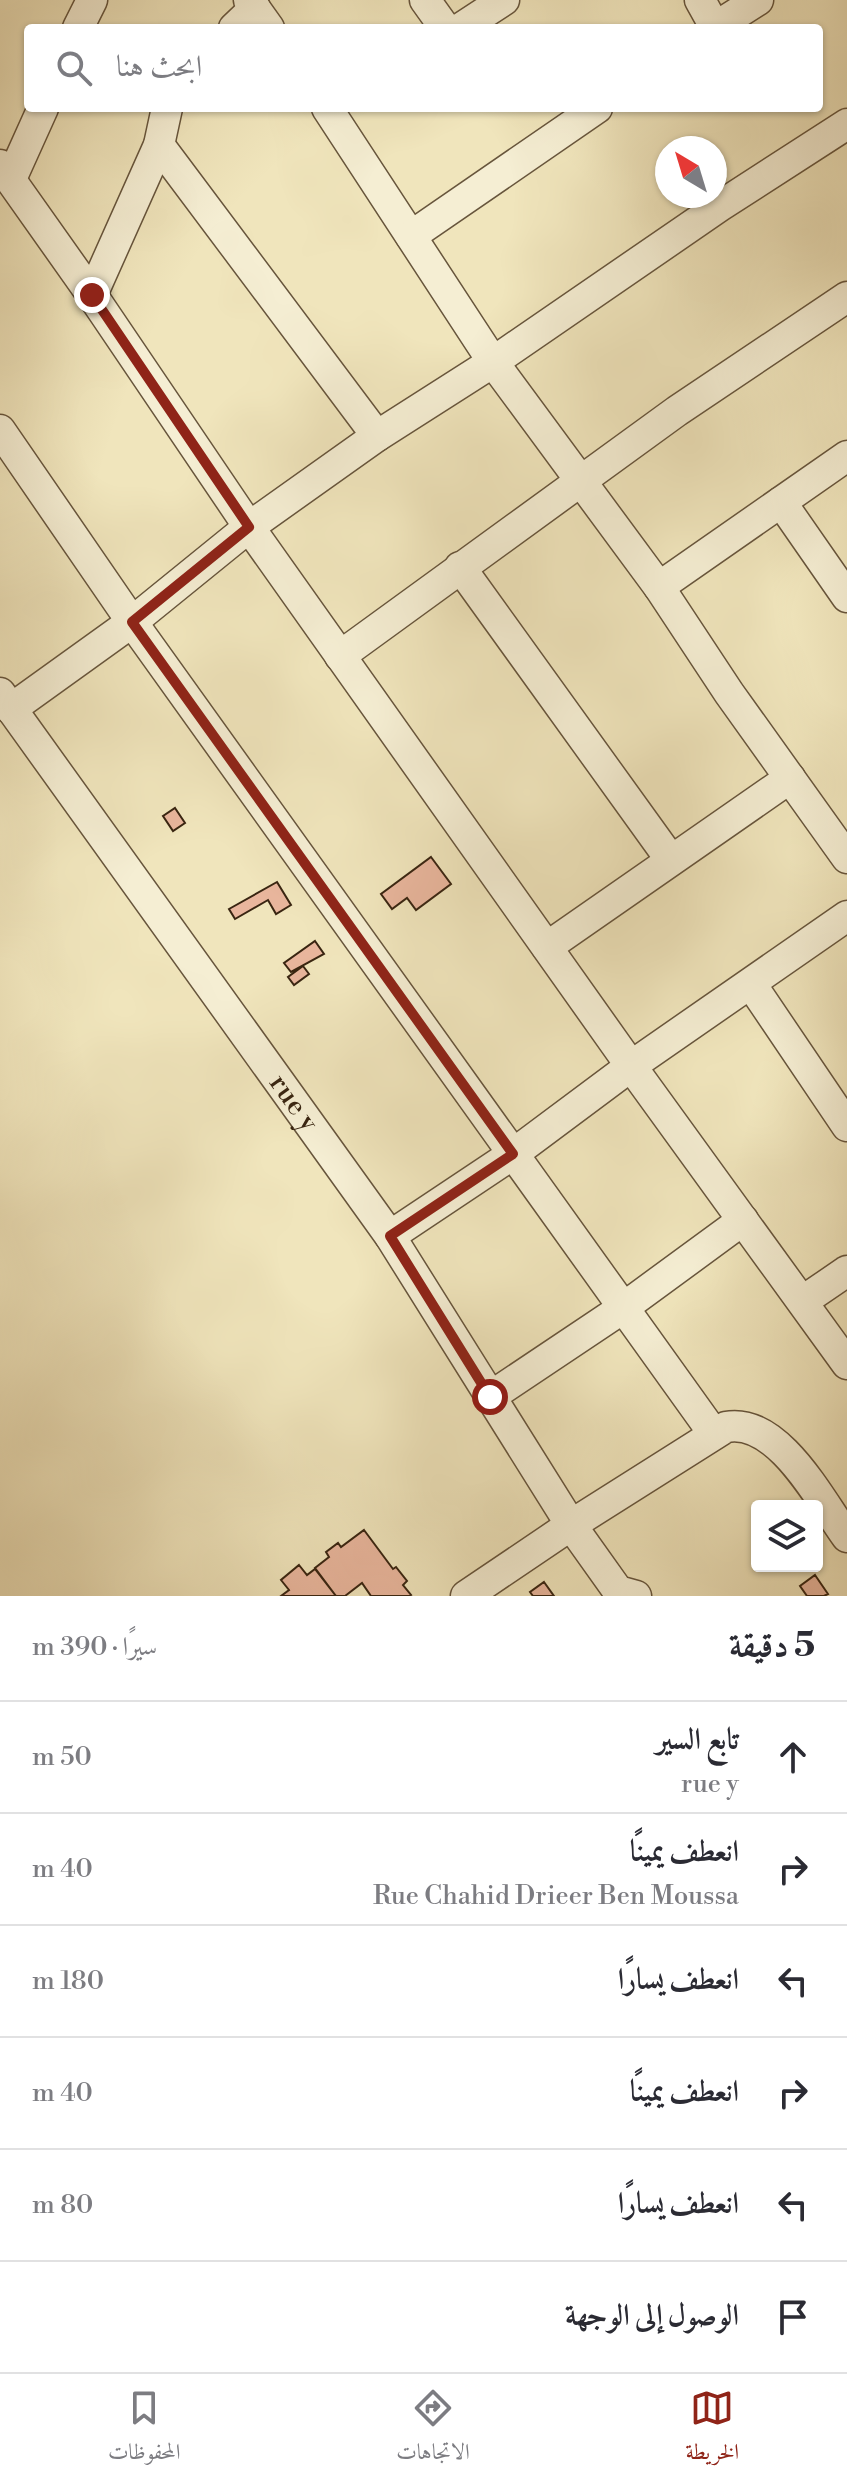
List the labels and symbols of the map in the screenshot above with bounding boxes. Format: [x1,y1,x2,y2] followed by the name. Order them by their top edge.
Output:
[655,136,727,208] north arrow
[74,277,110,313] route end
[262,1067,327,1138] street label: rue y
[472,1379,508,1415] route start

